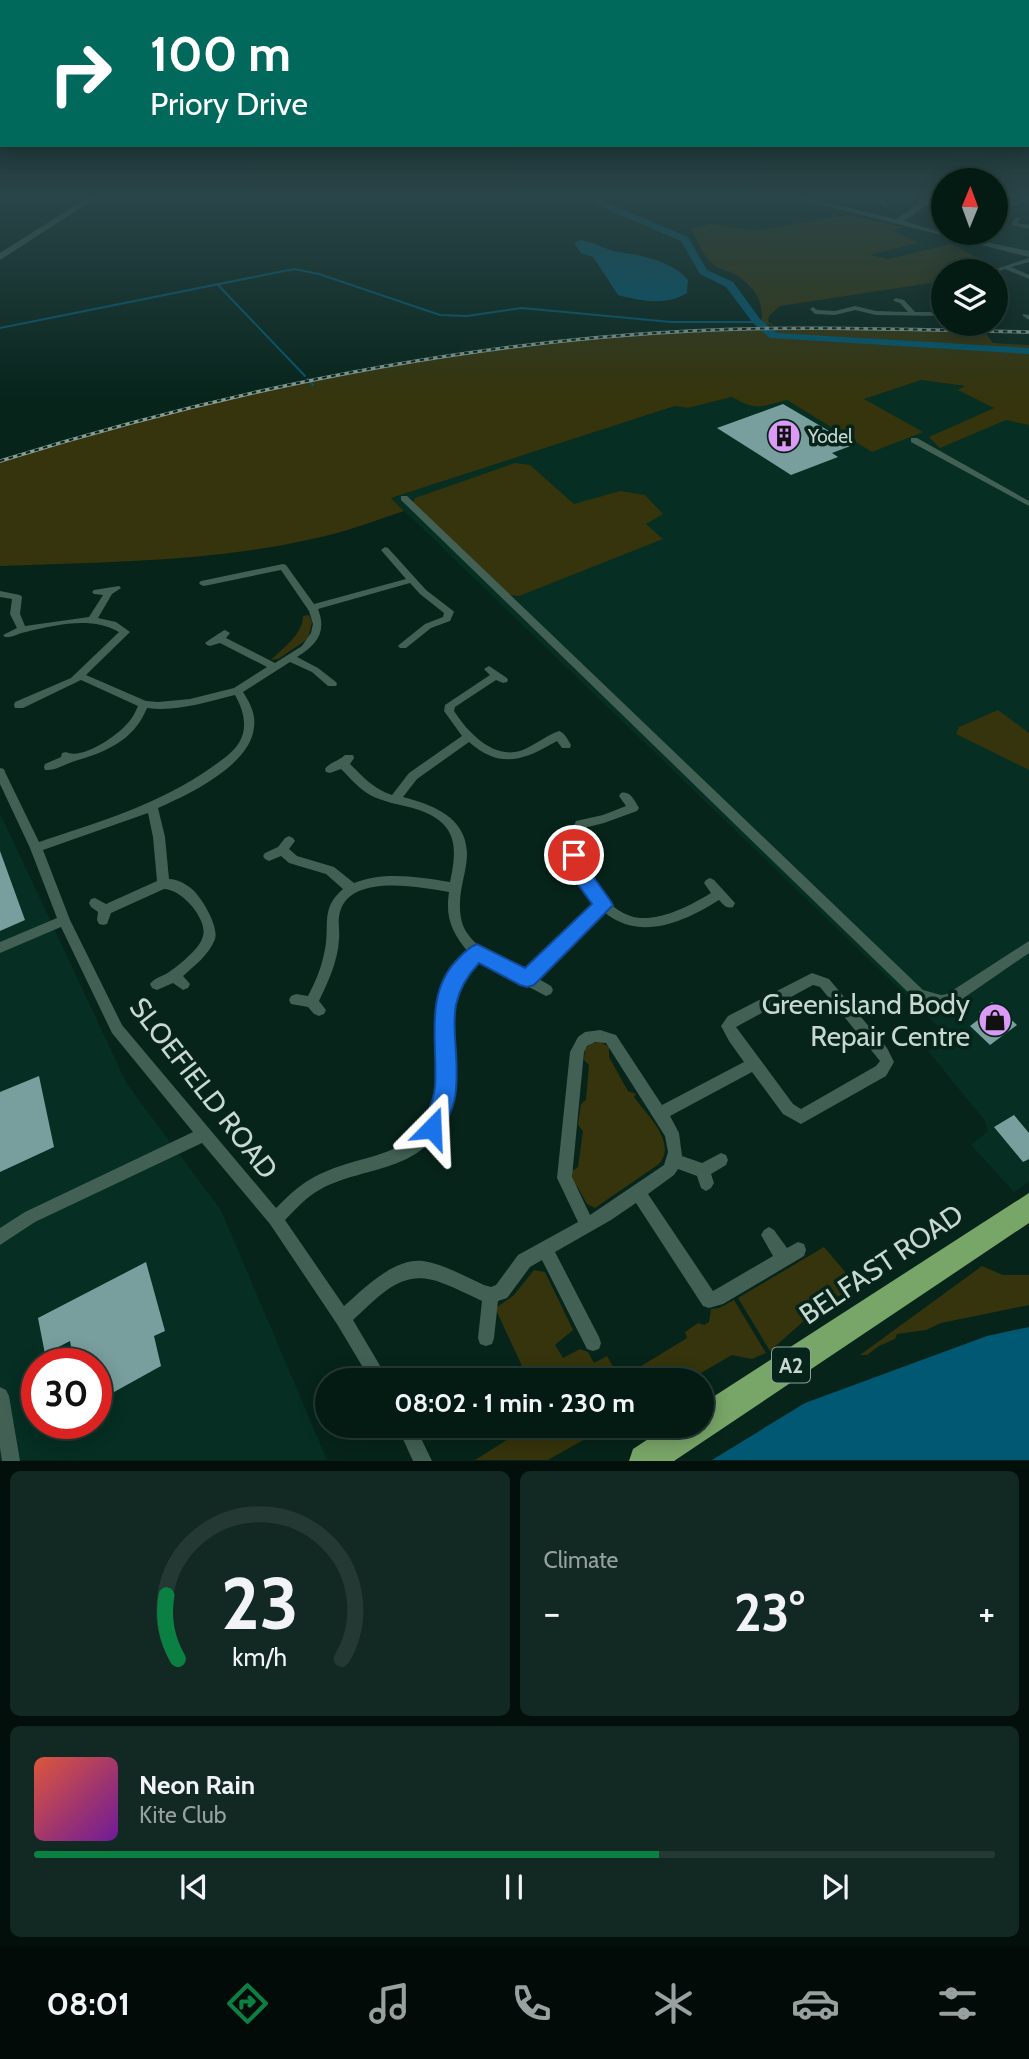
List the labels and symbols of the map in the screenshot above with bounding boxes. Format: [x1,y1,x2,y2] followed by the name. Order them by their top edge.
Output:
[931,168,1008,245] north arrow
[765,417,803,455] building icon: Yodel
[807,425,853,448] place label: Yodel
[544,825,604,885] pin
[762,987,970,1053] place label: Greenisland Body Repair Centre
[123,991,285,1185] street label: SLOEFIELD ROAD
[976,1001,1014,1039] shop icon: Greenisland Body Repair Centre
[395,1091,469,1165] position arrow
[793,1197,969,1331] street label: BELFAST ROAD
[21,1348,112,1439] speed limit sign: 30
[772,1348,810,1382] road number: A2

